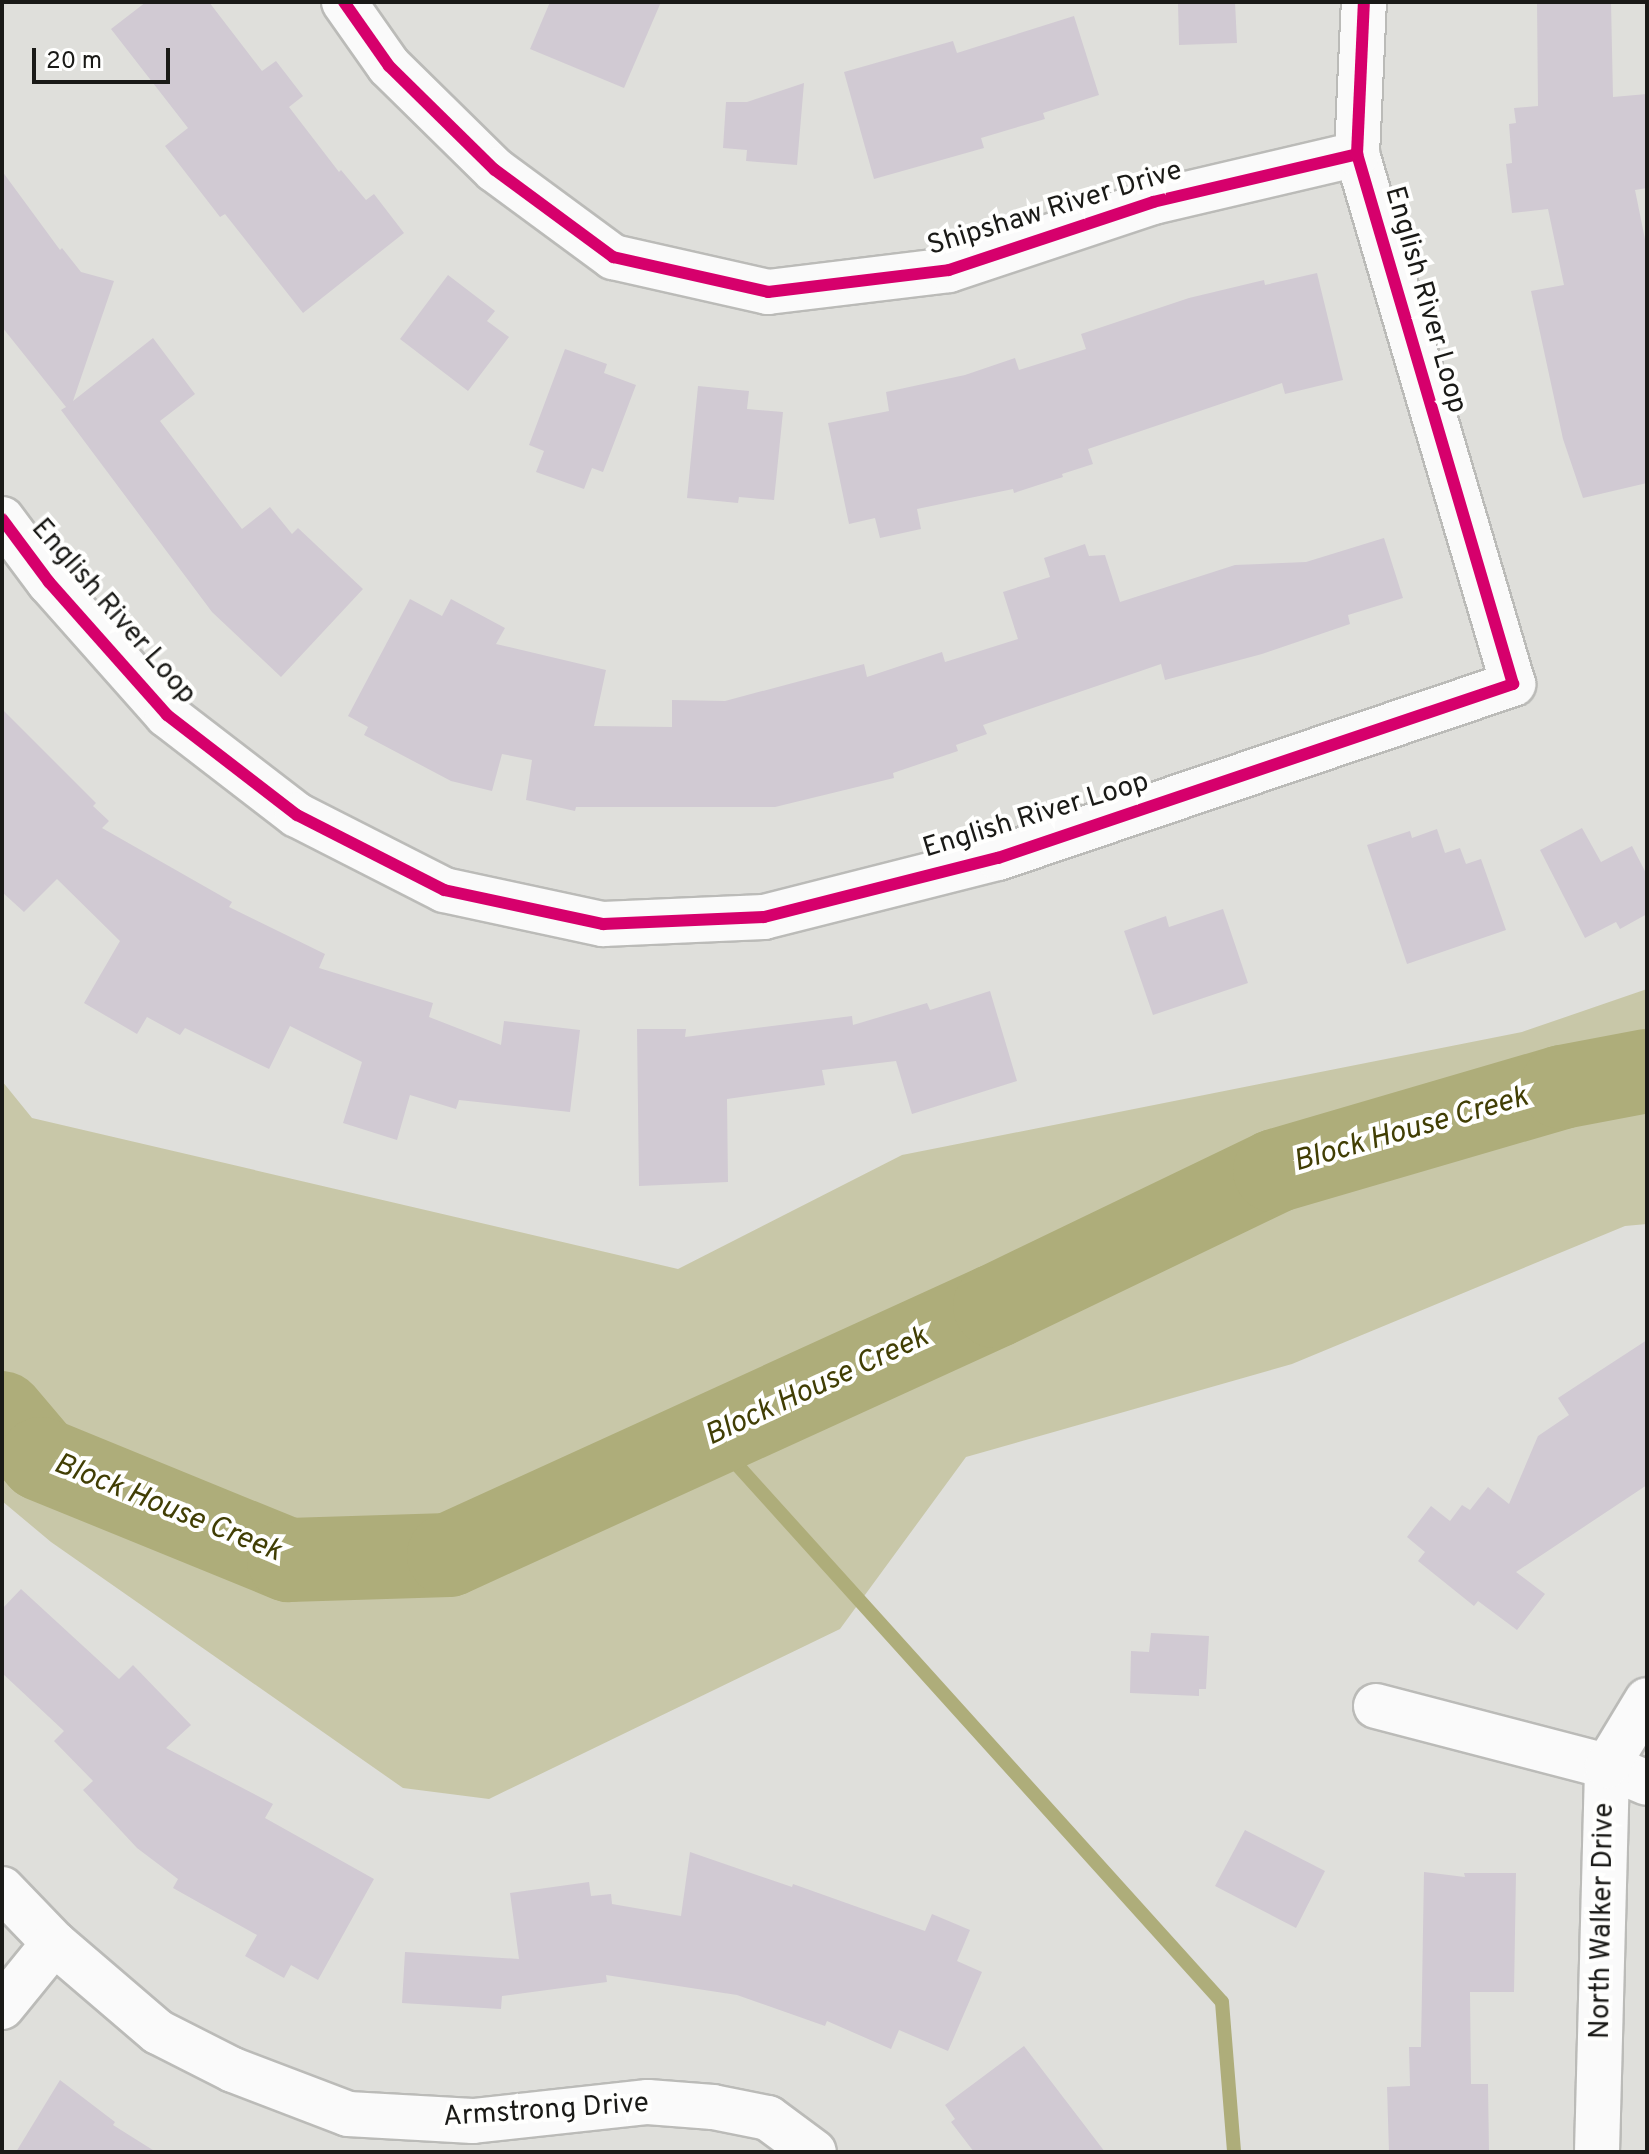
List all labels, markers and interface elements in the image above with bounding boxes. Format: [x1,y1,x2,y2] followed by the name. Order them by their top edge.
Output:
[36,32,174,82] scale bar
[46,47,102,77] text: 20 m
[924,154,1186,264] street label: Shipshaw River Drive
[1377,183,1473,417] street label: English River Loop
[23,513,203,711] street label: English River Loop
[919,766,1153,866] street label: English River Loop
[1290,1080,1532,1182] water label: Block House Creek
[700,1321,934,1455] water label: Block House Creek
[48,1447,286,1571] water label: Block House Creek
[1584,1802,1622,2040] street label: North Walker Drive
[442,2087,650,2135] street label: Armstrong Drive

